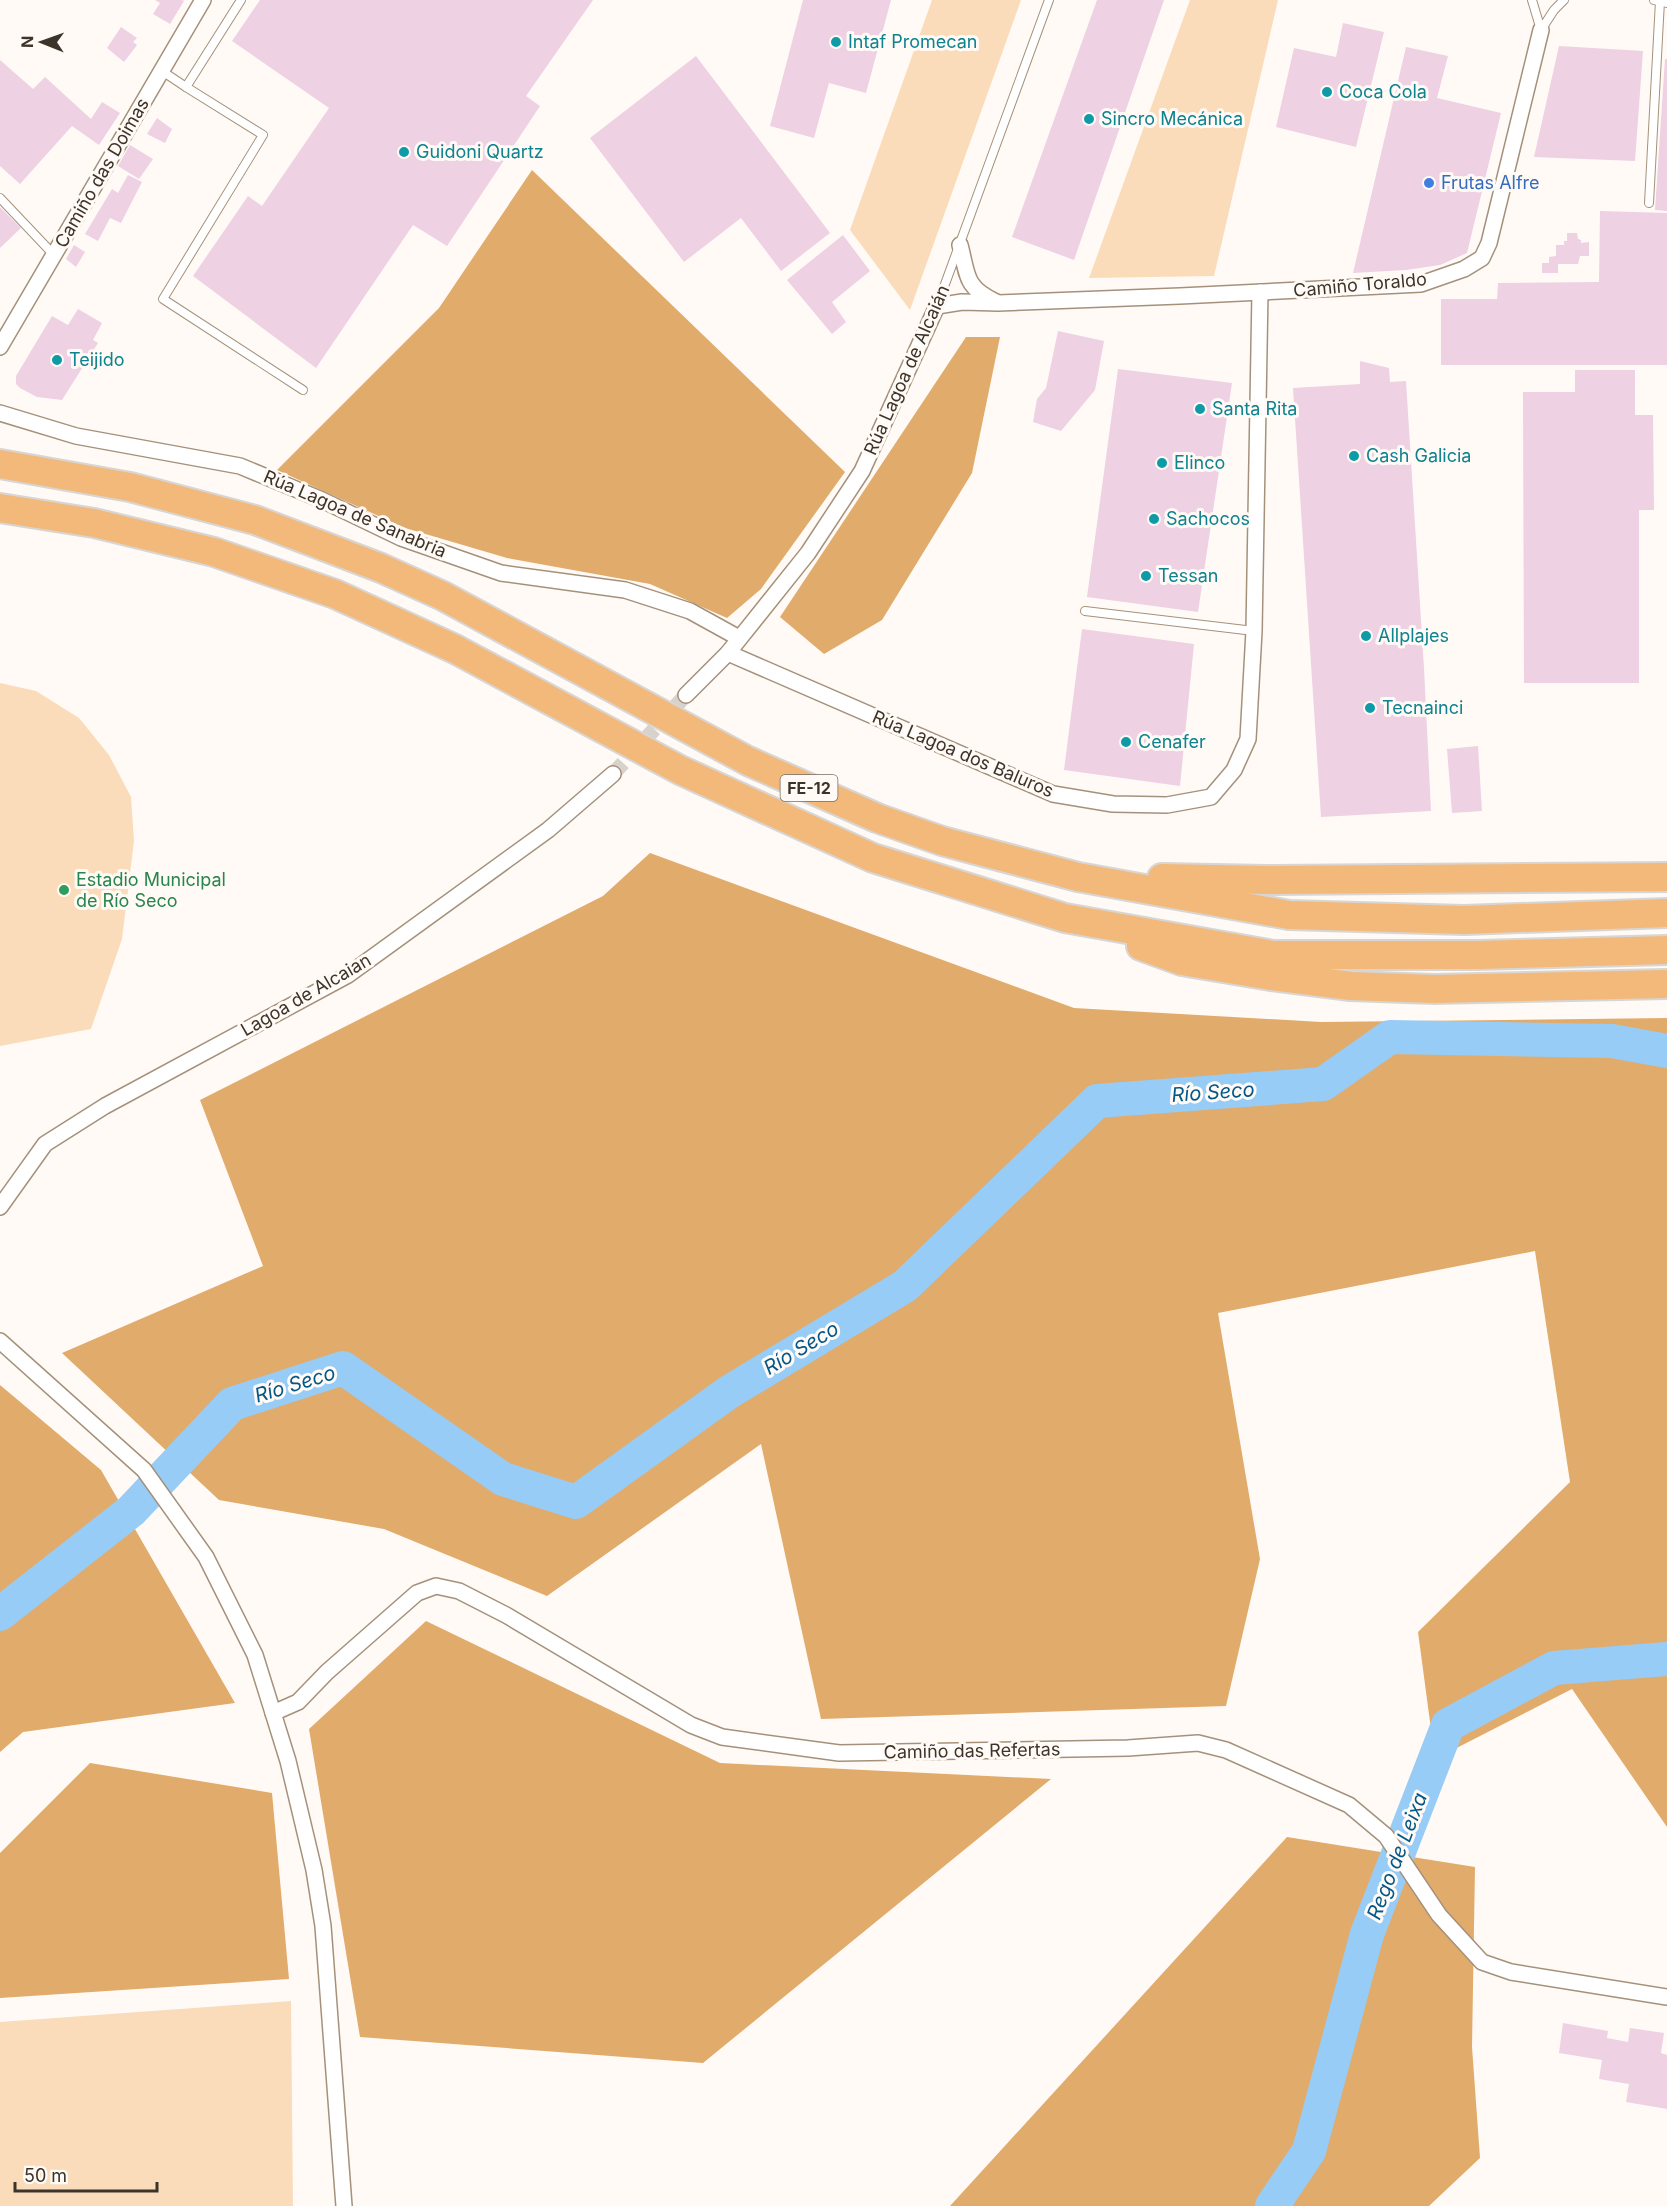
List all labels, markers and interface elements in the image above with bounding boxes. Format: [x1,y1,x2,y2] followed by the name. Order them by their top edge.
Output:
[12,12,72,72] north arrow
[848,31,978,52] place label: Intaf Promecan
[17,35,37,48] text: N
[829,35,843,49] marker: Intaf Promecan
[1339,81,1427,102] place label: Coca Cola
[1320,85,1334,99] marker: Coca Cola
[50,94,153,251] street label: Camiño das Doimas
[1101,108,1243,129] place label: Sincro Mecánica
[1082,112,1096,126] marker: Sincro Mecánica
[416,141,544,162] place label: Guidoni Quartz
[397,145,411,159] marker: Guidoni Quartz
[1441,172,1540,193] place label: Frutas Alfre
[1422,176,1436,190] marker: Frutas Alfre
[1292,268,1428,301] street label: Camiño Toraldo
[860,282,954,458] street label: Rúa Lagoa de Alcaián
[69,349,125,370] place label: Teijido
[50,353,64,367] marker: Teijido
[1212,398,1297,419] place label: Santa Rita
[1193,402,1207,416] marker: Santa Rita
[1366,445,1471,466] place label: Cash Galicia
[1347,449,1361,463] marker: Cash Galicia
[1174,452,1225,473] place label: Elinco
[1155,456,1169,470] marker: Elinco
[261,466,450,562] street label: Rúa Lagoa de Sanabria
[1166,508,1250,529] place label: Sachocos
[1147,512,1161,526] marker: Sachocos
[1158,565,1218,586] place label: Tessan
[1139,569,1153,583] marker: Tessan
[1378,625,1449,646] place label: Allplajes
[1359,629,1373,643] marker: Allplajes
[1382,697,1463,718] place label: Tecnainci
[1363,701,1377,715] marker: Tecnainci
[869,706,1057,801] street label: Rúa Lagoa dos Baluros
[1138,731,1206,752] place label: Cenafer
[1119,735,1133,749] marker: Cenafer
[780,775,838,801] road number: FE-12
[76,869,226,911] place label: Estadio Municipal de Río Seco
[57,883,71,897] marker: Estadio Municipal de Río Seco
[237,949,374,1040] street label: Lagoa de Alcaian
[1171,1077,1255,1107] water label: Río Seco
[759,1316,843,1380] water label: Río Seco
[252,1360,338,1408] water label: Río Seco
[883,1738,1060,1763] street label: Camiño das Refertas
[1362,1789,1432,1923] water label: Rego de Leixa
[15,2155,158,2193] scale bar
[24,2165,67,2186] text: 50 m

